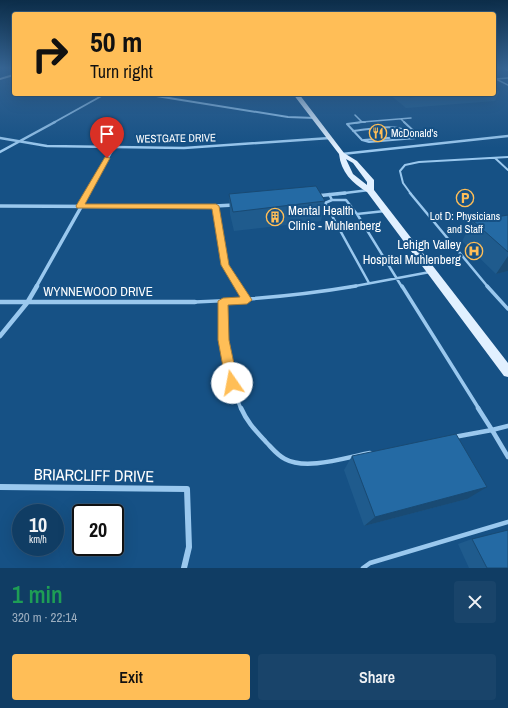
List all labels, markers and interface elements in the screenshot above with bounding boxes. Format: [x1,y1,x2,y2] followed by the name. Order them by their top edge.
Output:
[90,23,142,61] text: 50 m
[24,28,76,80] icon: right
[90,59,153,84] text: Turn right
[90,117,124,158] pin
[96,123,118,145] icon: arrive
[368,123,388,143] restaurant icon: McDonald's
[391,126,438,140] place label: McDonald's
[136,130,216,146] street label: WESTGATE DRIVE
[455,188,475,208] parking icon: Lot D: Physicians and Staff
[288,202,381,234] place label: Mental Health Clinic - Muhlenberg
[265,207,285,227] building icon: Mental Health Clinic - Muhlenberg
[430,209,501,236] place label: Lot D: Physicians and Staff
[363,236,462,268] place label: Lehigh Valley Hospital Muhlenberg
[464,241,484,261] hospital icon: Lehigh Valley Hospital Muhlenberg
[43,283,153,300] street label: WYNNEWOOD DRIVE
[211,362,253,404] position arrow
[34,463,154,487] street label: BRIARCLIFF DRIVE
[72,504,124,556] speed limit sign: 20
[29,511,47,538] text: 10
[29,533,47,546] text: km/h
[12,578,63,610] text: 1 min
[454,581,496,623] button: close
[12,609,77,626] text: 320 m · 22:14
[12,654,250,700] button: Exit
[258,654,496,700] button: Share

